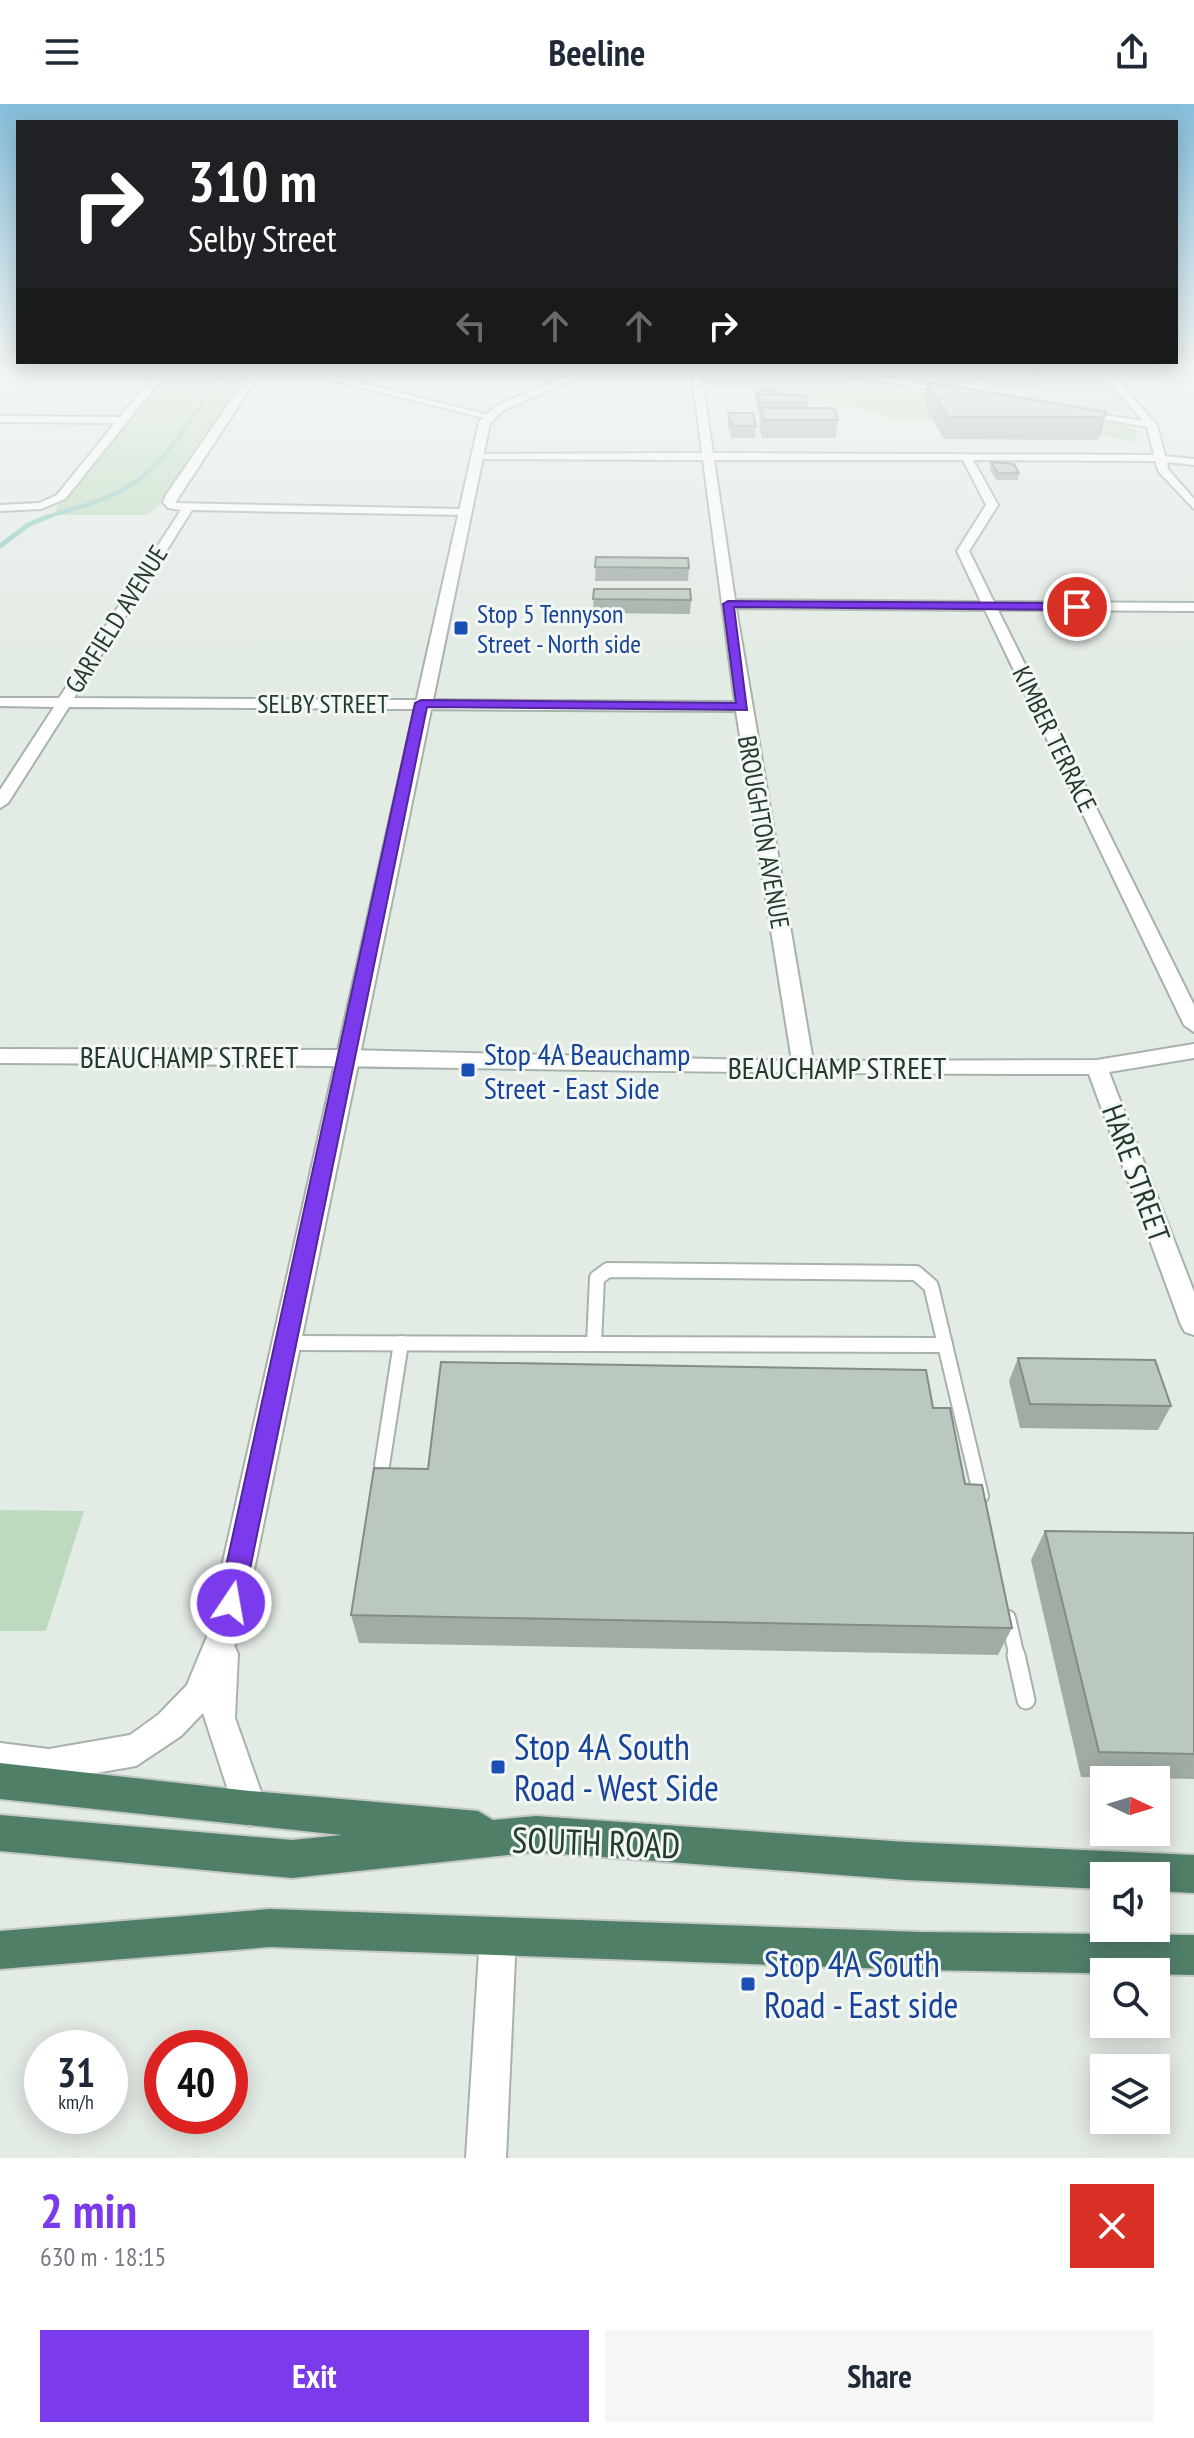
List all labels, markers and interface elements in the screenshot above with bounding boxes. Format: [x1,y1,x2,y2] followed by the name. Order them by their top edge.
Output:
[549,29,645,76] text: Beeline
[40,30,84,74] icon: menu
[1110,30,1154,74] icon: share
[188,145,317,217] text: 310 m
[56,152,160,256] icon: right
[188,215,337,262] text: Selby Street
[449,304,493,348] icon: left
[533,304,577,348] icon: ahead
[617,304,661,348] icon: ahead
[701,304,745,348] icon: right
[58,539,174,699] street label: GARFIELD AVENUE
[1043,573,1111,641] pin
[1055,585,1099,629] icon: arrive
[477,597,641,660] place label: Stop 5 Tennyson Street - North side
[452,619,470,637] marker: Stop 5 Tennyson Street - North side
[1006,661,1104,817] street label: KIMBER TERRACE
[257,687,389,720] street label: SELBY STREET
[731,733,797,931] street label: BROUGHTON AVENUE
[484,1034,690,1107] place label: Stop 4A Beauchamp Street - East Side
[80,1037,298,1076] street label: BEAUCHAMP STREET
[728,1048,946,1087] street label: BEAUCHAMP STREET
[459,1061,477,1079] marker: Stop 4A Beauchamp Street - East Side
[1094,1099,1180,1247] street label: HARE STREET
[189,1561,273,1645] position arrow
[514,1723,719,1811] place label: Stop 4A South Road - West Side
[489,1758,507,1776] marker: Stop 4A South Road - West Side
[1090,1766,1170,1846] north arrow
[1090,1766,1170,2134] map controls
[511,1816,681,1868] street label: SOUTH ROAD
[1090,1862,1170,1942] button: sound
[764,1940,958,2028] place label: Stop 4A South Road - East side
[1090,1958,1170,2038] button: search
[739,1975,757,1993] marker: Stop 4A South Road - East side
[144,2030,248,2134] speed limit sign: 40
[57,2046,95,2098] text: 31
[1090,2054,1170,2134] button: layers
[58,2089,94,2115] text: km/h
[40,2179,137,2241] text: 2 min
[1070,2184,1154,2268] button: close
[40,2240,166,2273] text: 630 m · 18:15
[40,2330,589,2422] button: Exit
[605,2330,1154,2422] button: Share

